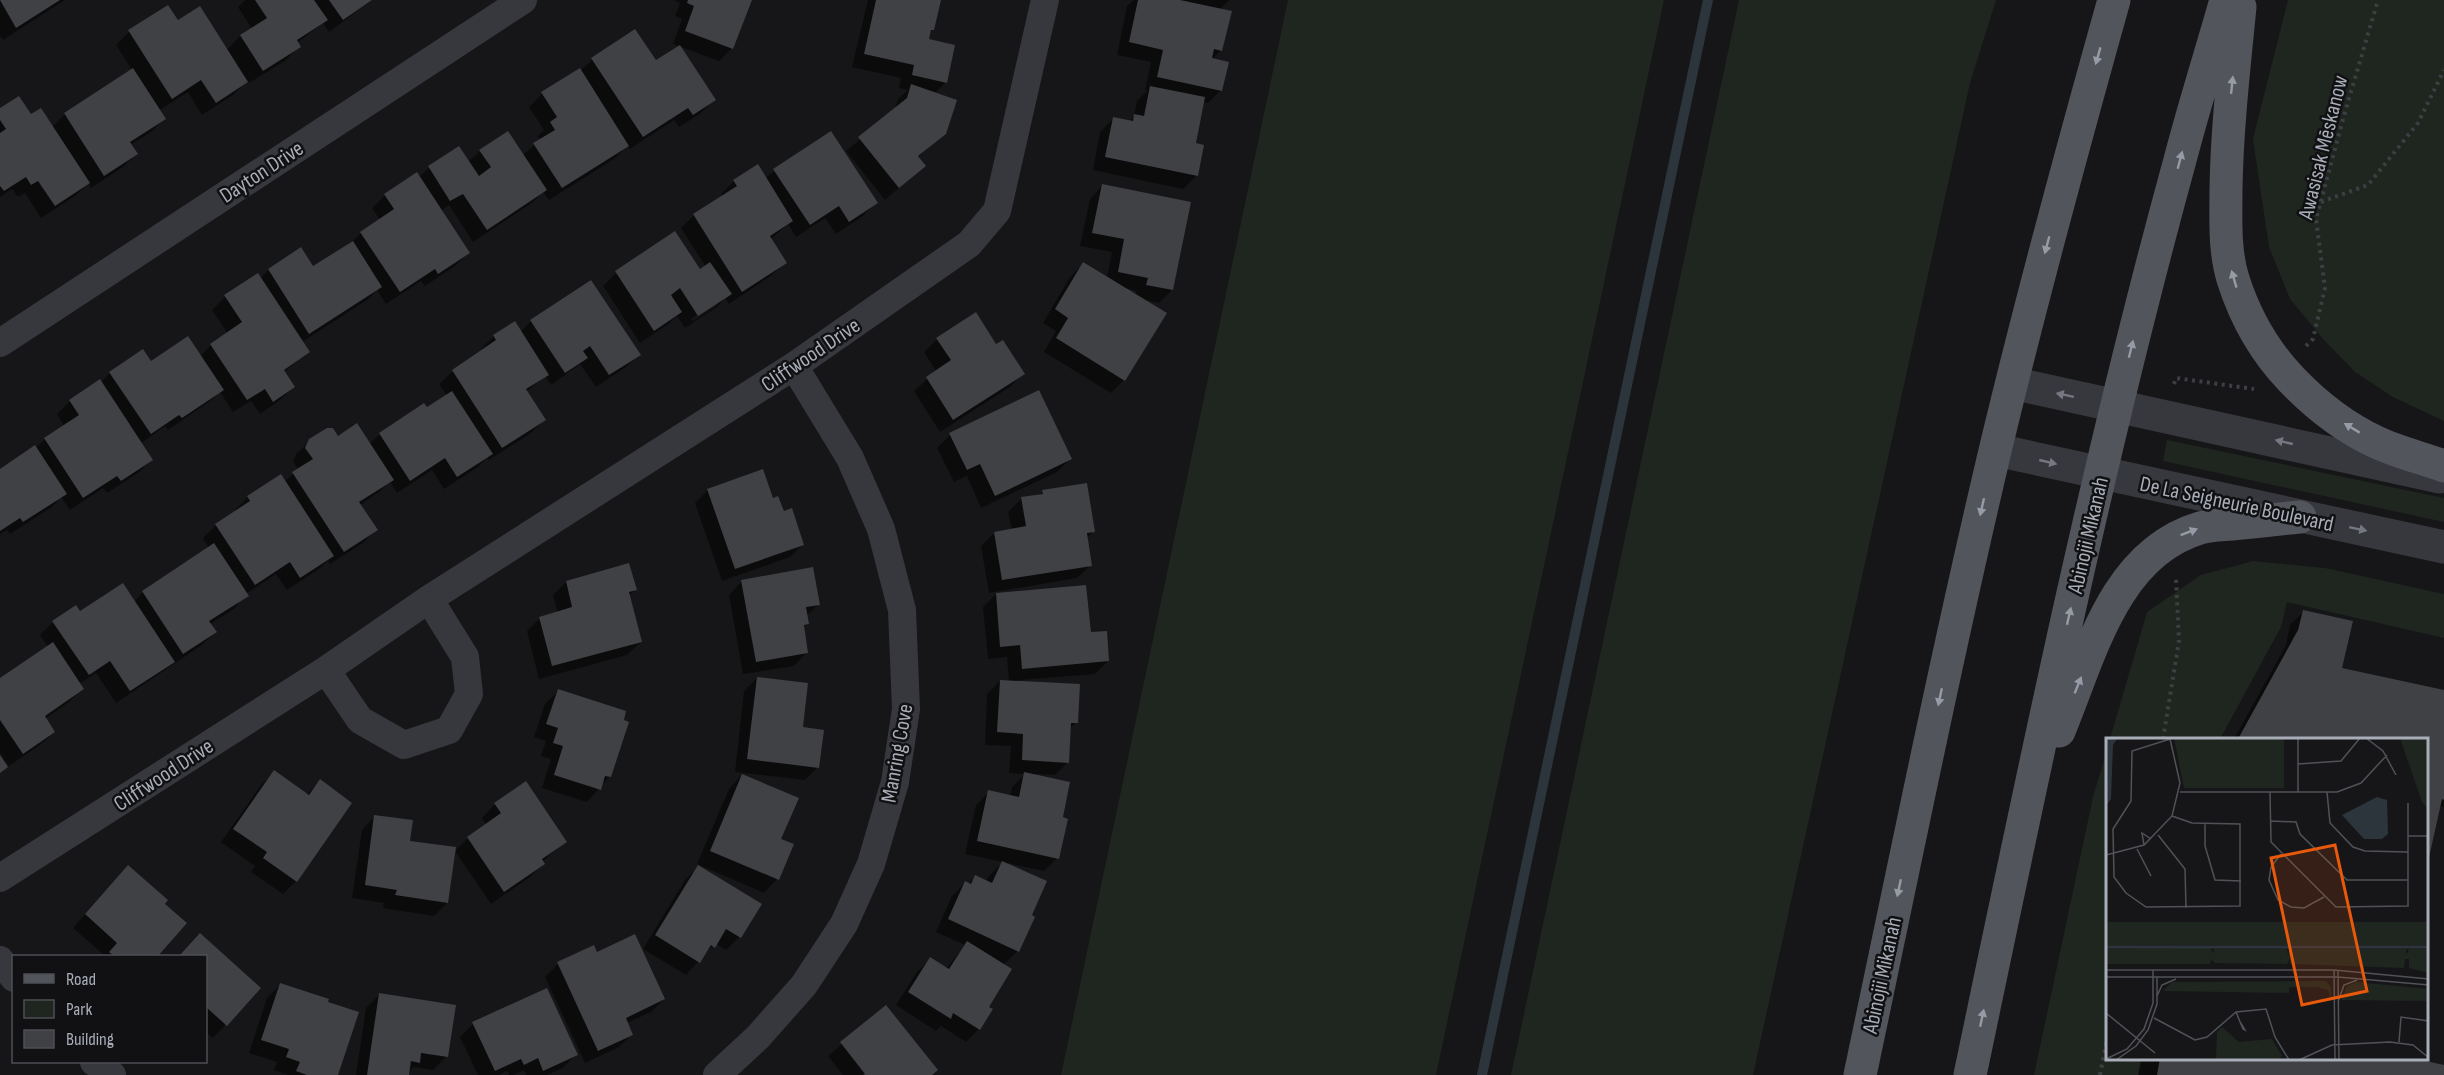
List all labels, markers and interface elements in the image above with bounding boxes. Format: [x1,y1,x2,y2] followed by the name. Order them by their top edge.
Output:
[2093,47,2102,65] one-way arrow
[2292,73,2354,223] street label: Awasisak Mēskanow
[2227,75,2237,94] one-way arrow
[215,135,309,209] street label: Dayton Drive
[2175,151,2185,170] one-way arrow
[2042,235,2052,254] one-way arrow
[2229,269,2238,287] one-way arrow
[756,312,865,398] street label: Cliffwood Drive
[2127,340,2137,358] one-way arrow
[2055,390,2074,399] one-way arrow
[2344,422,2360,433] one-way arrow
[2275,437,2294,447] one-way arrow
[2039,457,2058,467] one-way arrow
[2137,471,2336,538] street label: De La Seigneurie Boulevard
[2062,475,2115,597] street label: Abinojii Mikanah
[1977,498,1987,516] one-way arrow
[2348,524,2367,534] one-way arrow
[2180,527,2198,537] one-way arrow
[2065,606,2074,625] one-way arrow
[2073,675,2083,693] one-way arrow
[1935,688,1945,706] one-way arrow
[876,702,919,805] street label: Manring Cove
[109,733,219,818] street label: Cliffwood Drive
[2106,738,2429,1060] inset map
[1894,879,1904,897] one-way arrow
[1857,915,1908,1037] street label: Abinojii Mikanah
[12,955,207,1063] legend
[66,969,96,990] text: Road
[66,999,92,1020] text: Park
[1978,1008,1987,1027] one-way arrow
[66,1029,114,1050] text: Building

